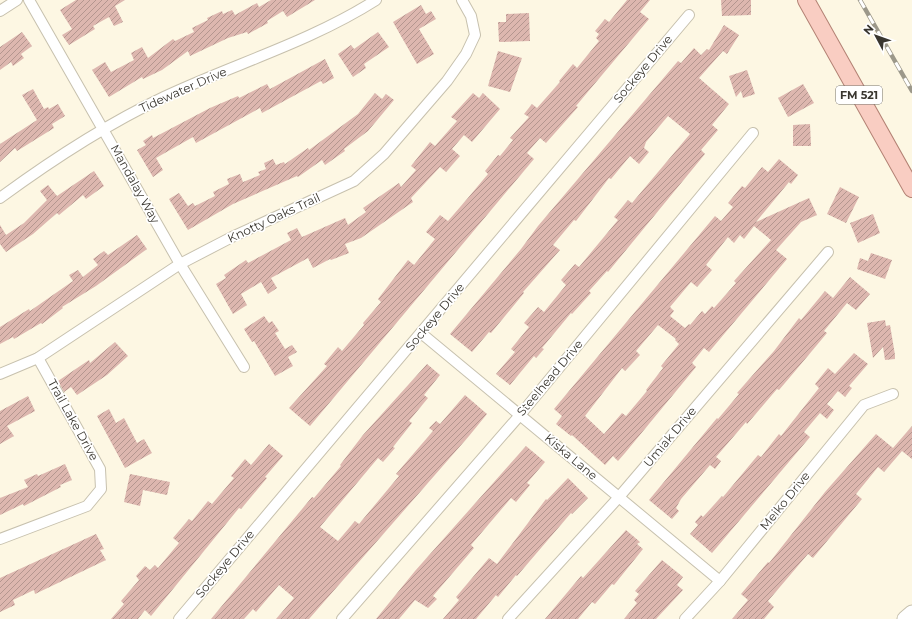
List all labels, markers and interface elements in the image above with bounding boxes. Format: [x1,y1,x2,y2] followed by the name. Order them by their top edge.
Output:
[856,16,896,56] north arrow
[860,21,877,37] text: N
[610,32,675,106] street label: Sockeye Drive
[137,64,229,116] street label: Tidewater Drive
[836,86,882,104] road number: FM 521
[108,142,163,226] street label: Mandalay Way
[225,189,323,246] street label: Knotty Oaks Trail
[402,280,467,354] street label: Sockeye Drive
[513,337,586,419] street label: Steelhead Drive
[45,376,102,463] street label: Trail Lake Drive
[640,403,699,470] street label: Umiak Drive
[542,430,601,483] street label: Kiska Lane
[756,468,813,533] street label: Meiko Drive
[192,527,257,601] street label: Sockeye Drive

